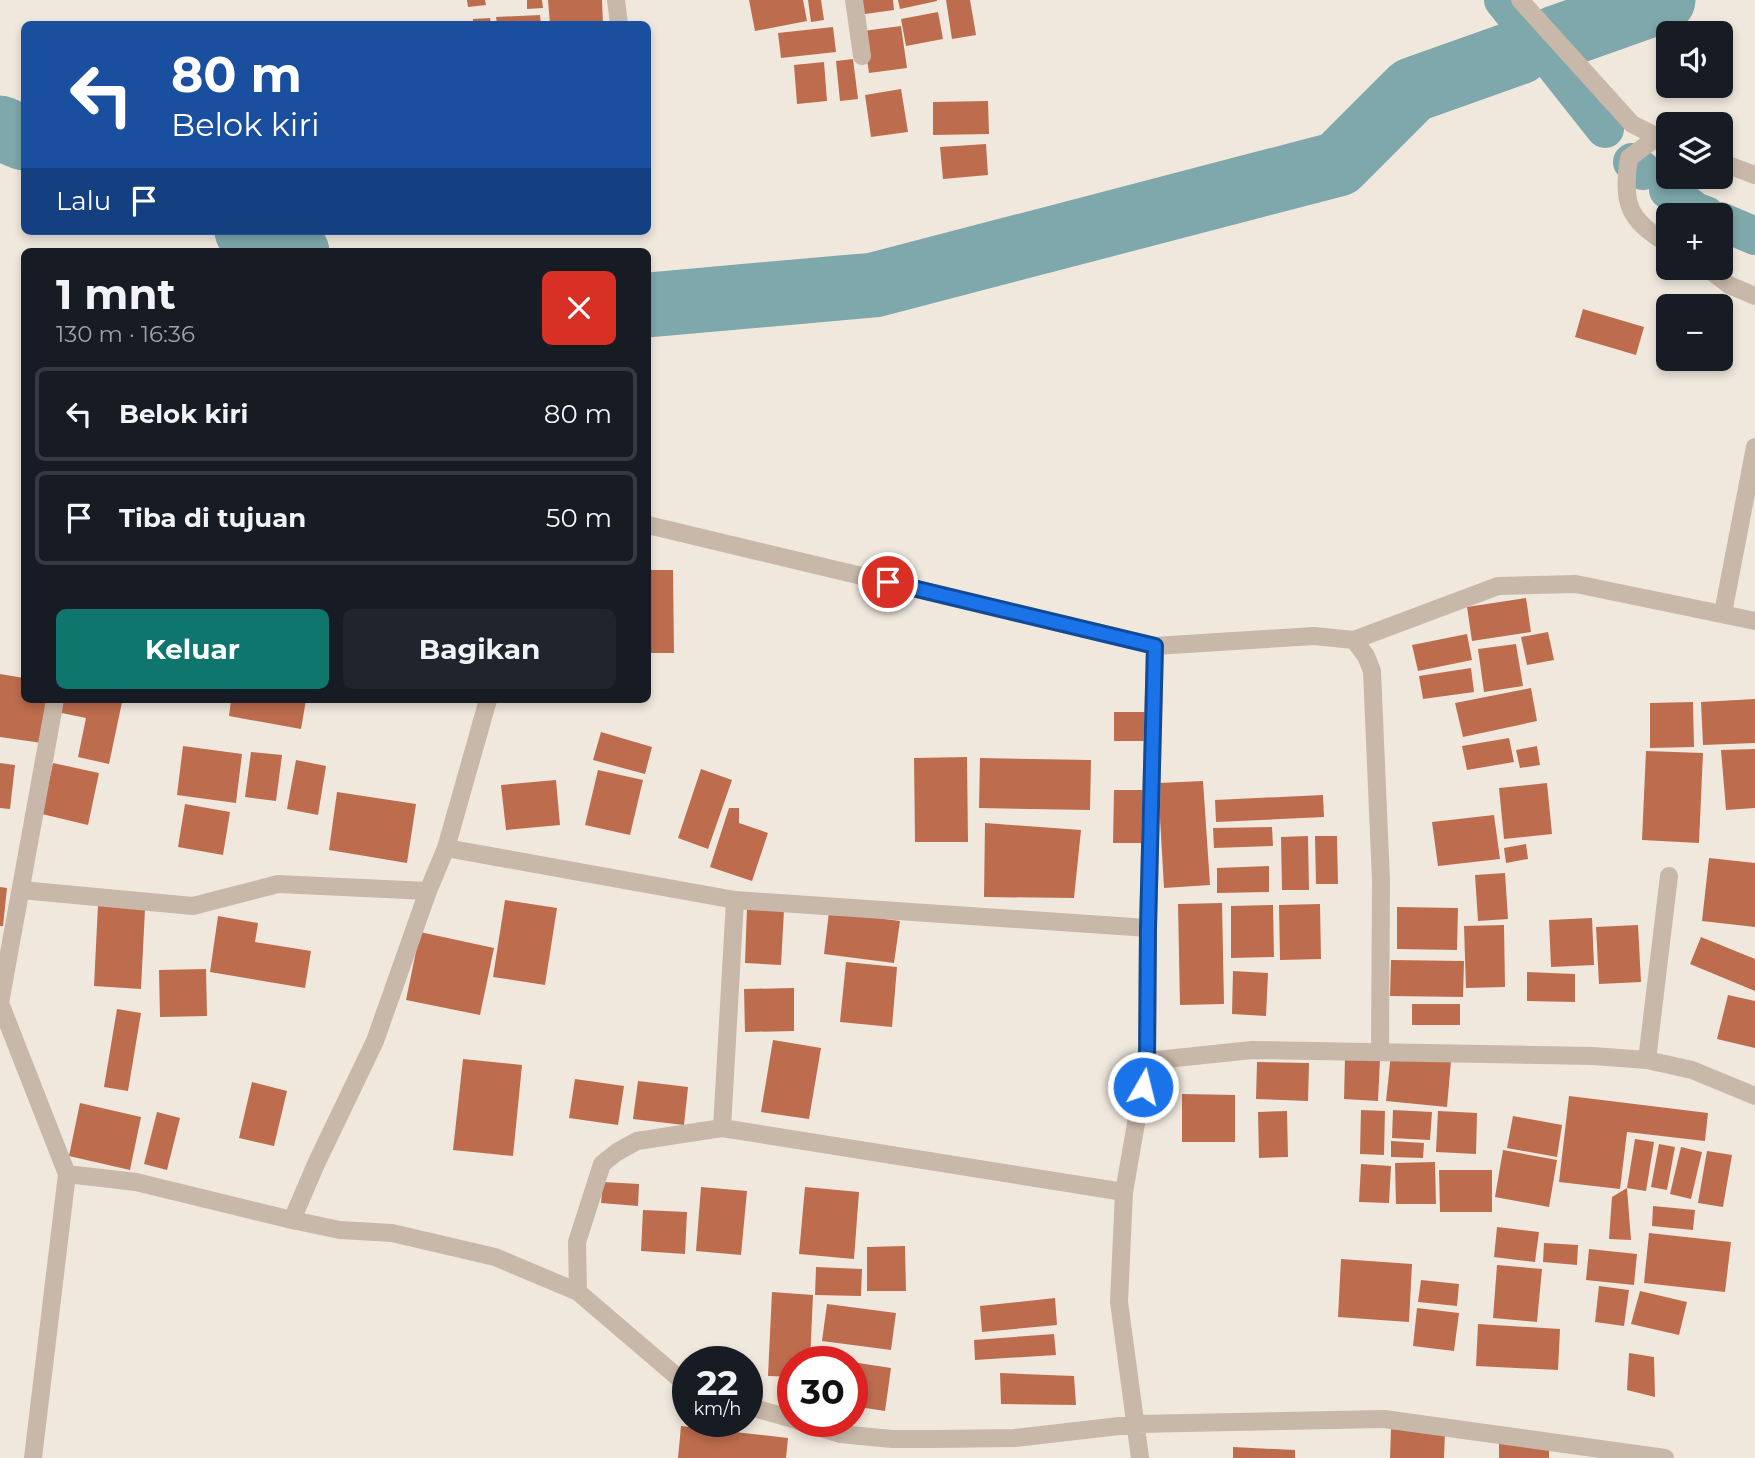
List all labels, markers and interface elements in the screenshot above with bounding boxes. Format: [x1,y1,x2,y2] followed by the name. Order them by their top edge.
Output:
[1656,21,1733,371] map controls
[1656,21,1733,98] button: sound
[171,45,302,104] text: 80 m
[56,49,147,140] icon: left
[171,105,320,144] text: Belok kiri
[1656,112,1733,189] button: layers
[125,182,163,220] icon: arrive
[56,185,111,217] text: Lalu
[1656,203,1733,280] button: +
[56,268,176,320] text: 1 mnt
[542,271,616,345] button: close
[1656,294,1733,371] button: −
[56,320,195,348] text: 130 m · 16:36
[60,395,98,433] icon: left
[119,398,248,430] text: Belok kiri
[544,398,612,430] text: 80 m
[60,499,98,537] icon: arrive
[119,502,306,534] text: Tiba di tujuan
[546,502,612,534] text: 50 m
[858,552,918,612] pin
[869,563,907,601] icon: arrive
[56,609,329,689] button: Keluar
[343,609,616,689] button: Bagikan
[1106,1050,1180,1124] position arrow
[777,1346,868,1437] speed limit sign: 30
[697,1361,738,1404] text: 22
[693,1398,742,1420] text: km/h

